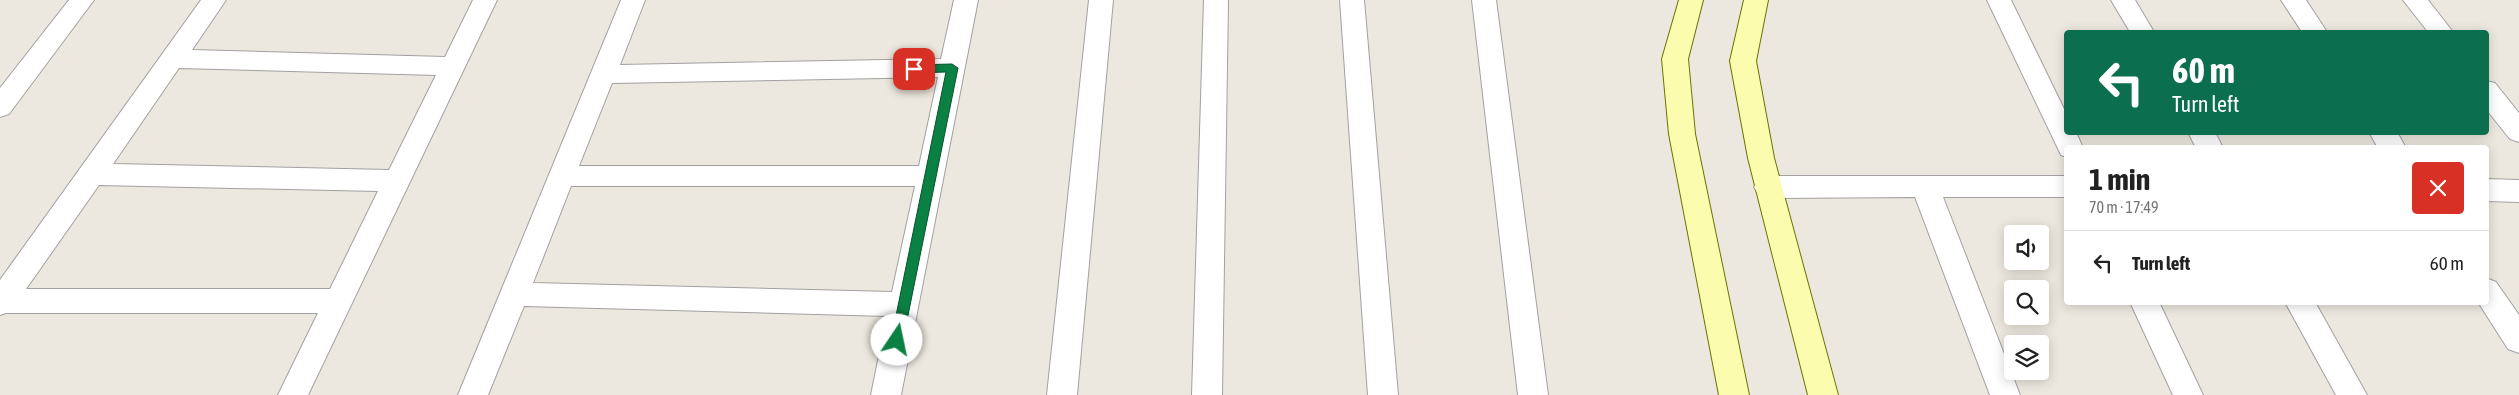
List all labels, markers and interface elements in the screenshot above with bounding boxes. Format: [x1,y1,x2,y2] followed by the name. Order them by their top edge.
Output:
[893,48,935,90] pin
[2089,50,2154,115] icon: left
[2172,50,2235,90] text: 60 m
[900,55,928,83] icon: arrive
[2172,91,2239,117] text: Turn left
[2089,162,2150,196] text: 1 min
[2412,162,2464,214] button: close
[2089,198,2159,216] text: 70 m · 17:49
[2004,225,2049,380] map controls
[2004,225,2049,270] button: sound
[2089,249,2117,277] icon: left
[2132,252,2190,274] text: Turn left
[2430,252,2464,274] text: 60 m
[2004,280,2049,325] button: search
[870,313,922,365] position arrow
[2004,335,2049,380] button: layers

